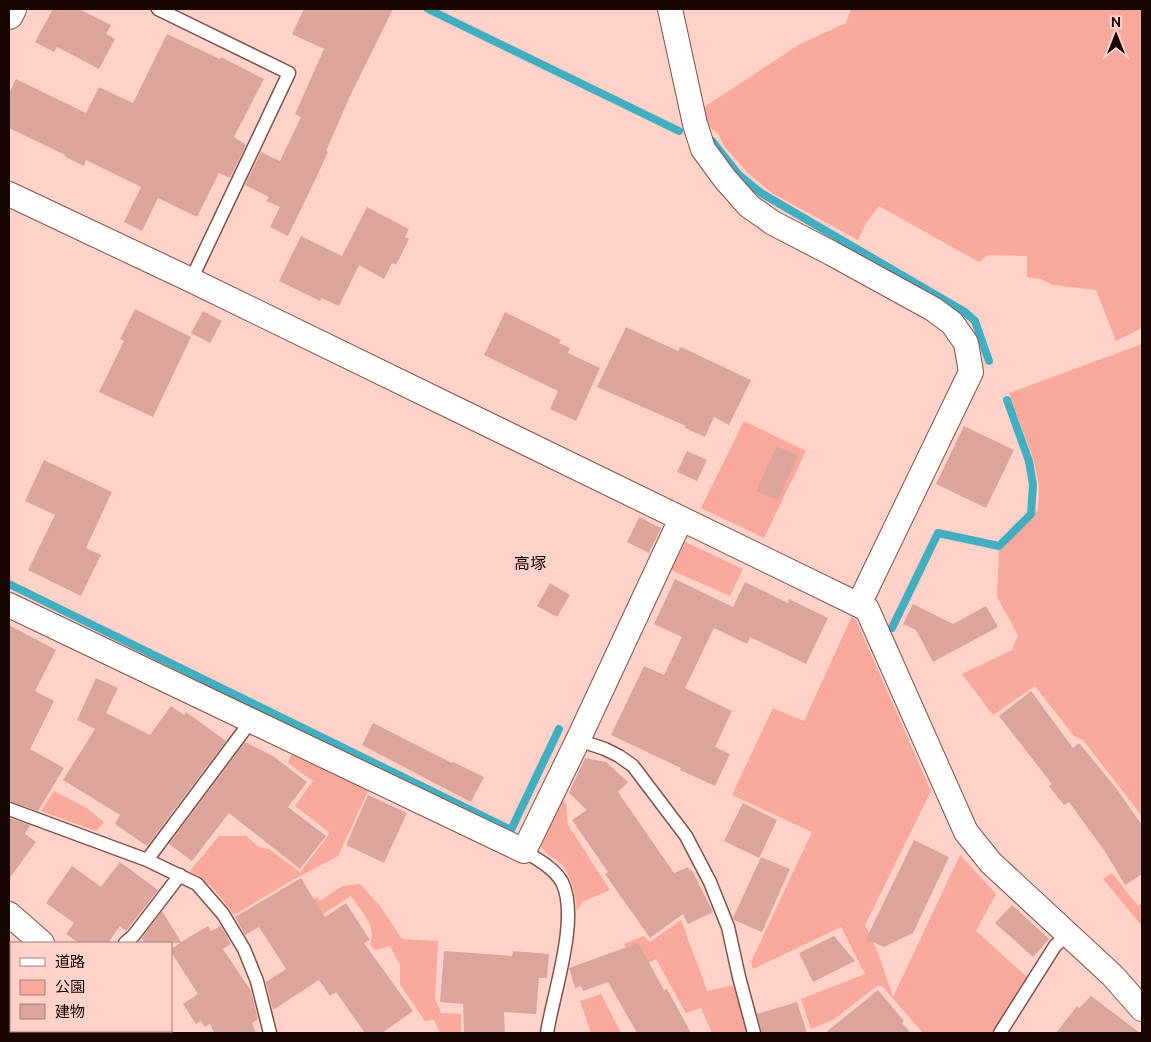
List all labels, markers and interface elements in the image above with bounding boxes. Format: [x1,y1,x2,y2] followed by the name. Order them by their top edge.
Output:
[1091,10,1141,60] north arrow
[1111,14,1121,30] text: N
[514,554,546,572] district label: 高塚
[10,942,172,1032] legend
[55,953,85,970] text: 道路
[55,978,85,995] text: 公園
[55,1003,85,1020] text: 建物

